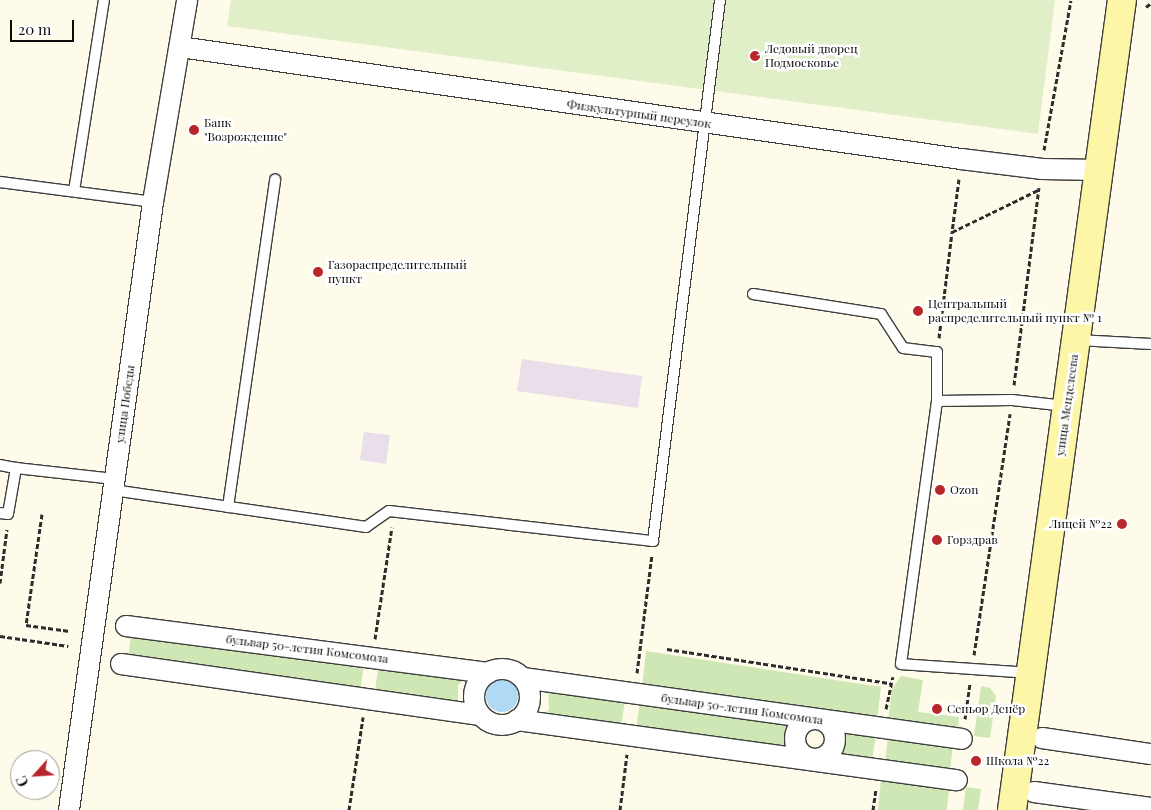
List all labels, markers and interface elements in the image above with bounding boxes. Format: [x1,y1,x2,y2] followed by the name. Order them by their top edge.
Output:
[12,10,76,42] scale bar
[18,19,51,39] text: 20 m
[765,42,858,70] place label: Ледовый дворец Подмосковье
[749,50,761,62] marker: Ледовый дворец Подмосковье
[566,97,712,131] street label: Физкультурный переулок
[204,116,287,144] place label: Банк "Возрождение"
[188,124,200,136] marker: Банк "Возрождение"
[328,258,467,286] place label: Газораспределительный пункт
[312,266,324,278] marker: Газораспределительный пункт
[928,297,1102,325] place label: Центральный распределительный пункт № 1
[912,305,924,317] marker: Центральный распределительный пункт № 1
[1053,353,1081,457] street label: улица Менделеева
[112,364,138,444] street label: улица Победы
[950,483,978,497] place label: Ozon
[934,484,946,496] marker: Ozon
[1049,517,1112,531] place label: Лицей №22
[1116,518,1128,530] marker: Лицей №22
[947,533,998,547] place label: Горздрав
[931,534,943,546] marker: Горздрав
[225,632,389,666] street label: бульвар 50-летия Комсомола
[660,690,824,728] street label: бульвар 50-летия Комсомола
[947,702,1025,716] place label: Сеньор Денёр
[931,703,943,715] marker: Сеньор Денёр
[10,750,60,800] north arrow
[986,754,1049,768] place label: Школа №22
[970,755,982,767] marker: Школа №22
[11,773,33,790] text: С

